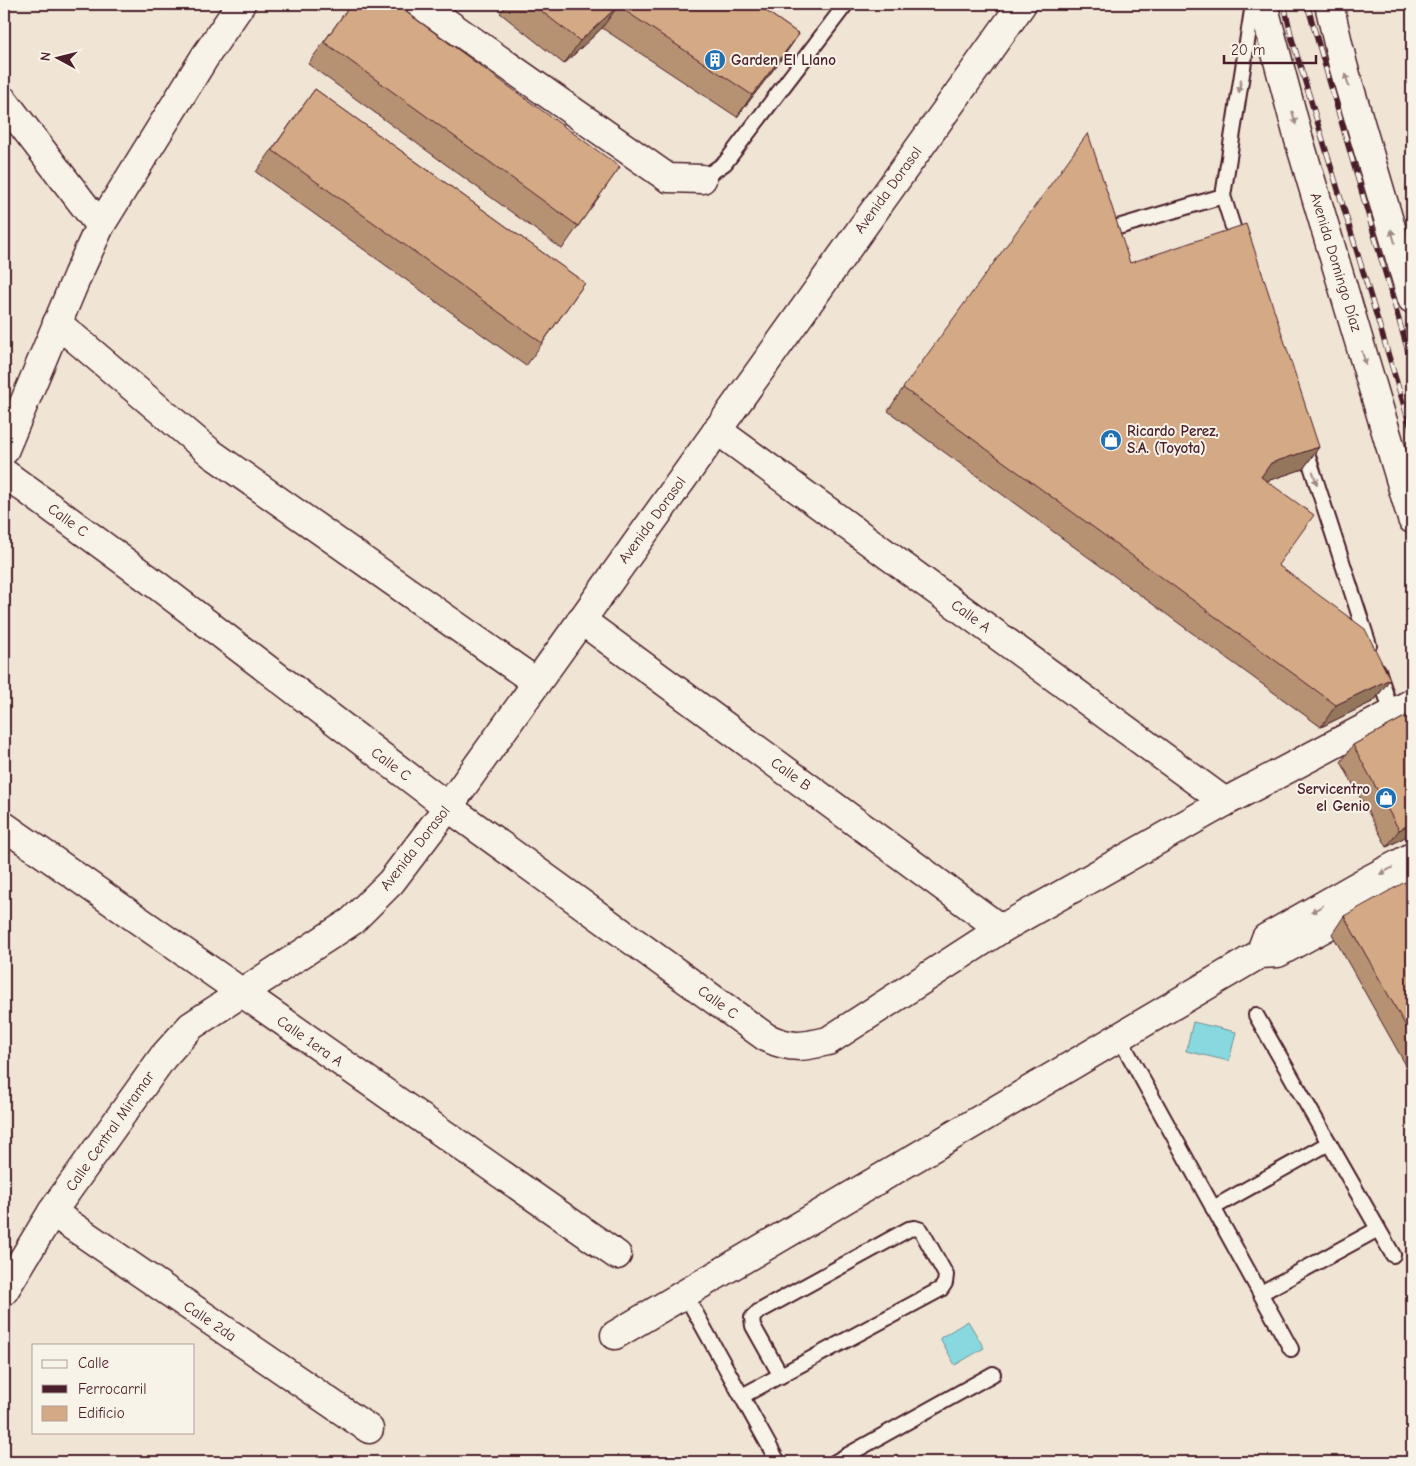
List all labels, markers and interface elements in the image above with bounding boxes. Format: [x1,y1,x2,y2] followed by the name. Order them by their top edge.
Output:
[32,32,82,82] north arrow
[1224,32,1316,64] scale bar
[1231,41,1265,59] text: 20 m
[703,48,727,72] building icon: Garden El Llano
[37,51,55,62] text: N
[731,51,836,69] place label: Garden El Llano
[1343,72,1351,87] one-way arrow
[1235,79,1243,95] one-way arrow
[1290,111,1298,126] one-way arrow
[851,143,925,237] street label: Avenida Dorasol
[1306,190,1366,334] street label: Avenida Domingo Díaz
[1388,228,1396,243] one-way arrow
[1361,351,1369,366] one-way arrow
[1127,422,1219,457] place label: Ricardo Perez, S.A. (Toyota)
[1099,428,1123,452] shop icon: Ricardo Perez, S.A. (Toyota)
[1311,471,1319,486] one-way arrow
[615,473,689,567] street label: Avenida Dorasol
[44,499,92,541] street label: Calle C
[948,596,995,637] street label: Calle A
[368,743,414,785] street label: Calle C
[767,753,815,795] street label: Calle B
[1297,780,1370,815] place label: Servicentro el Genio
[1374,786,1398,810] shop icon: Servicentro el Genio
[376,802,454,894] street label: Avenida Dorasol
[1378,867,1393,875] one-way arrow
[1310,905,1323,914] one-way arrow
[694,981,742,1023] street label: Calle C
[273,1012,347,1071] street label: Calle 1era A
[62,1067,158,1195] street label: Calle Central Miramar
[180,1297,240,1345] street label: Calle 2da
[32,1344,195,1434] legend
[78,1354,110,1372] text: Calle
[78,1380,146,1398] text: Ferrocarril
[78,1404,125,1422] text: Edificio

